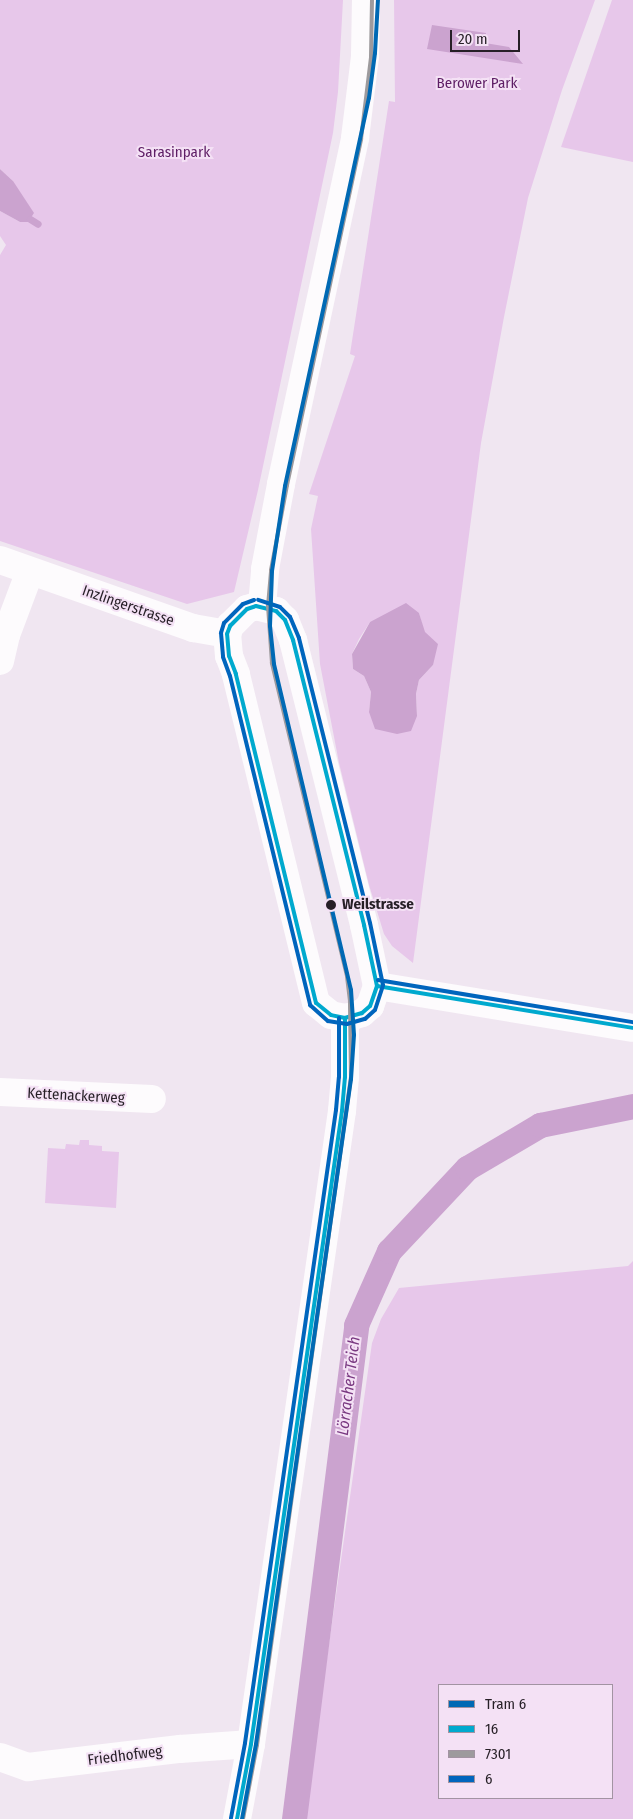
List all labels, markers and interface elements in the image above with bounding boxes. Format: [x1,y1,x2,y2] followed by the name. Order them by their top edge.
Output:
[453,20,523,52] scale bar
[458,30,488,48] text: 20 m
[437,75,517,93] park label: Berower Park
[138,144,210,162] park label: Sarasinpark
[80,582,176,630] street label: Inzlingerstrasse
[342,896,414,914] place label: Weilstrasse
[324,898,338,912] marker: Weilstrasse
[27,1084,125,1108] street label: Kettenackerweg
[333,1336,365,1436] water label: Lörracher Teich
[438,1684,613,1799] legend
[485,1695,526,1713] text: Tram 6
[485,1720,498,1738] text: 16
[87,1742,163,1770] street label: Friedhofweg
[485,1745,511,1763] text: 7301
[485,1770,492,1788] text: 6

